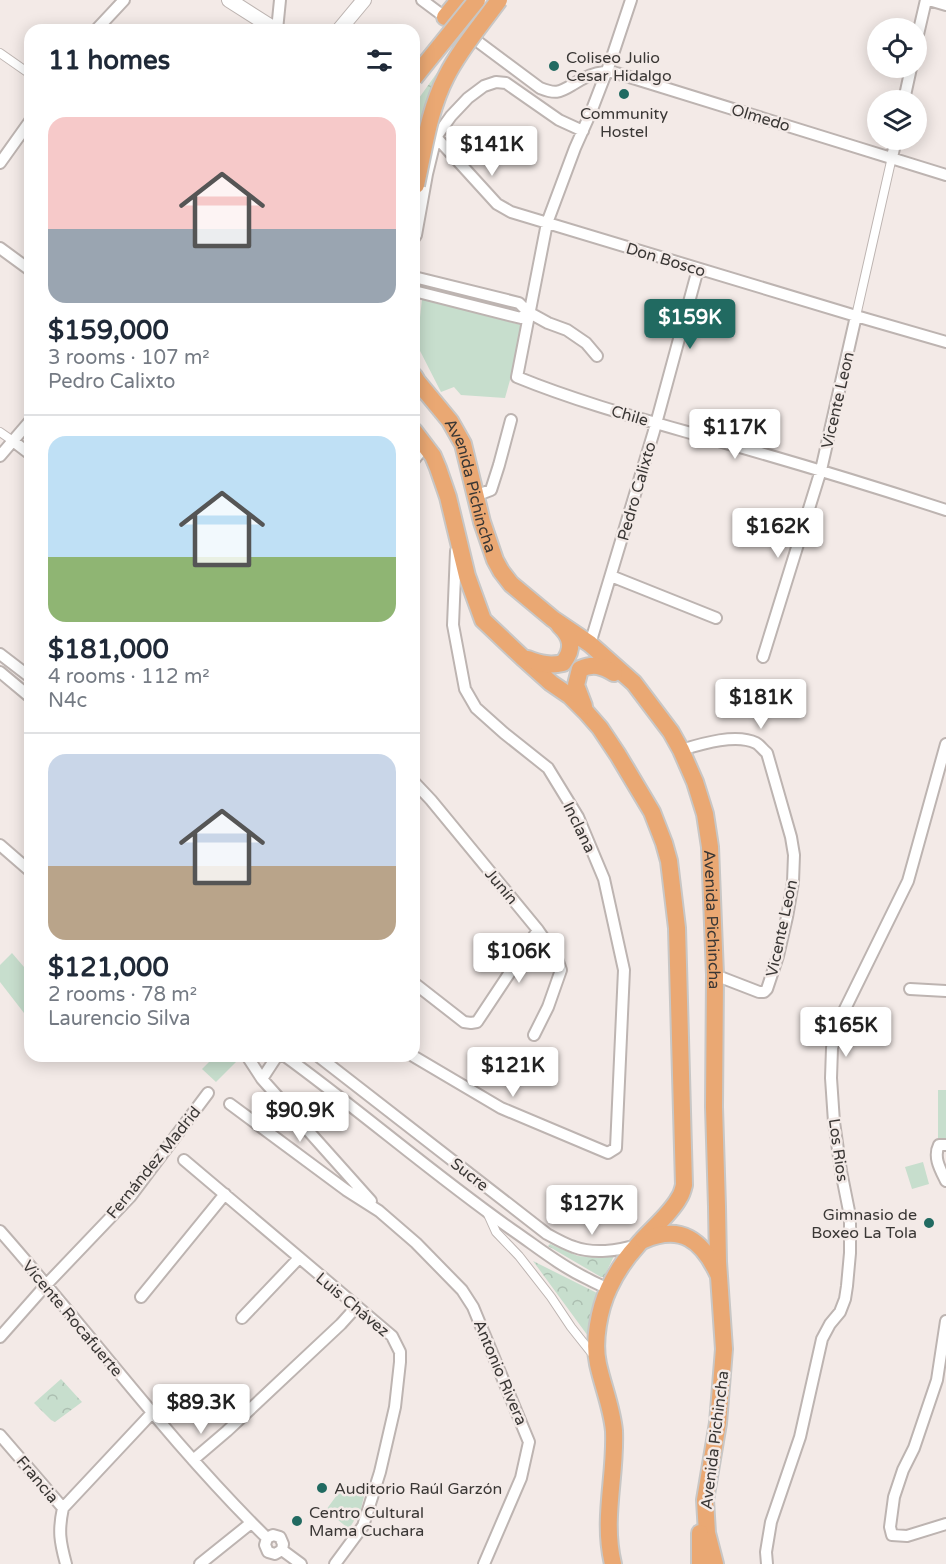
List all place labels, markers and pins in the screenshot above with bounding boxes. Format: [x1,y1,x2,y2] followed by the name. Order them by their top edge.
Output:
[566,48,672,86] place label: Coliseo Julio Cesar Hidalgo
[547,59,561,73] marker: Coliseo Julio Cesar Hidalgo
[617,87,631,101] marker: Community Hostel
[580,104,668,142] place label: Community Hostel
[450,126,534,177] pin: $141K
[648,299,732,350] pin: $159K
[693,409,777,460] pin: $117K
[736,508,820,559] pin: $162K
[719,679,803,730] pin: $181K
[477,933,561,984] pin: $106K
[804,1007,888,1058] pin: $165K
[471,1047,555,1098] pin: $121K
[251,1092,349,1143] pin: $90.9K
[550,1185,634,1236] pin: $127K
[811,1205,917,1243] place label: Gimnasio de Boxeo La Tola
[922,1216,936,1230] marker: Gimnasio de Boxeo La Tola
[152,1384,250,1435] pin: $89.3K
[334,1479,502,1499] place label: Auditorio Raúl Garzón
[315,1481,329,1495] marker: Auditorio Raúl Garzón
[309,1503,424,1541] place label: Centro Cultural Mama Cuchara
[290,1514,304,1528] marker: Centro Cultural Mama Cuchara

